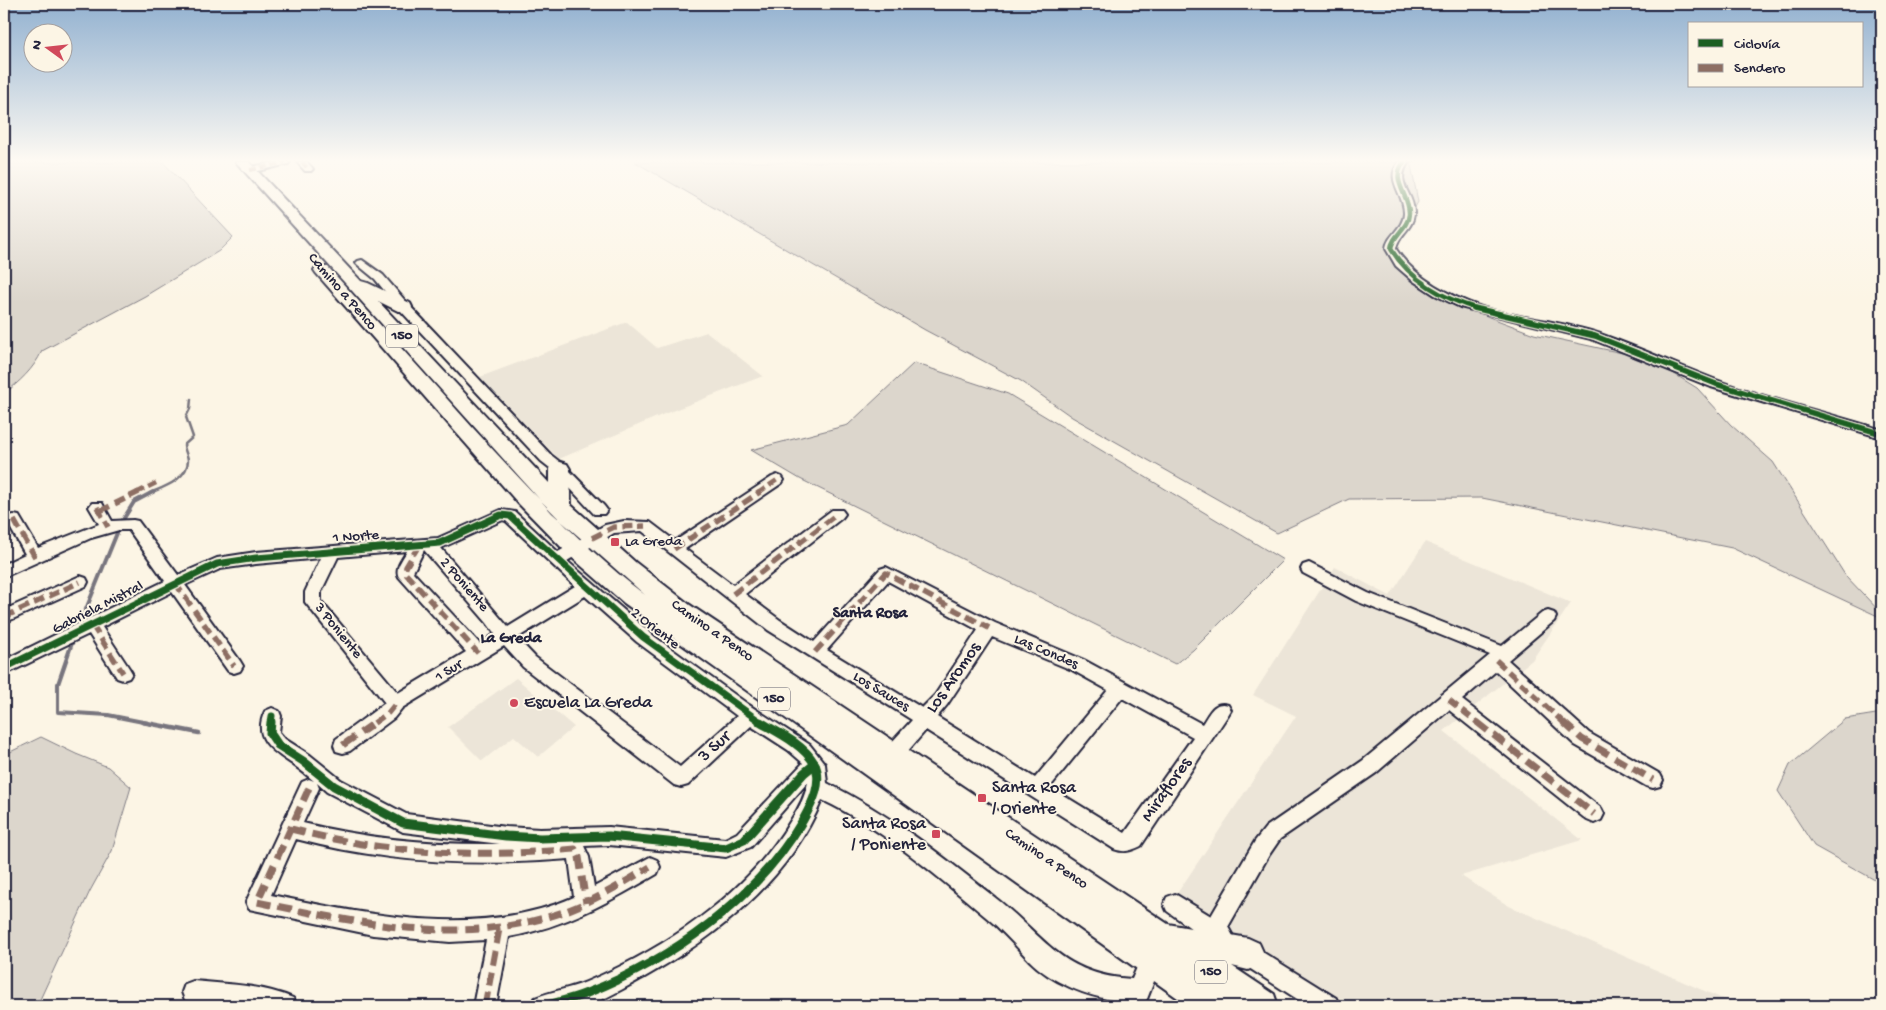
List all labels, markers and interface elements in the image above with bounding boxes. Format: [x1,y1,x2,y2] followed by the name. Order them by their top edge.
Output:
[22,22,72,72] north arrow
[1688,22,1864,88] legend
[1734,36,1780,54] text: Ciclovía
[28,39,47,52] text: N
[1734,60,1786,78] text: Sendero
[303,250,381,335] street label: Camino a Penco
[386,324,418,348] road number: 150
[331,526,380,548] street label: 1 Norte
[625,533,683,551] place label: La Greda
[609,536,621,548] marker: La Greda
[436,554,493,616] street label: 2 Poniente
[50,577,146,639] street label: Gabriela Mistral
[667,596,757,666] street label: Camino a Penco
[309,599,366,663] street label: 3 Poniente
[627,604,683,654] street label: 2 Oriente
[833,605,908,624] district label: Santa Rosa
[481,630,543,649] district label: La Greda
[1011,630,1081,674] street label: Las Condes
[922,637,987,718] street label: Los Aromos
[431,655,467,687] street label: 1 Sur
[849,668,913,716] street label: Los Sauces
[758,688,790,711] road number: 150
[524,693,653,714] place label: Escuela La Greda
[508,697,520,709] marker: Escuela La Greda
[694,726,737,768] street label: 3 Sur
[1137,753,1198,826] street label: Miraflores
[992,778,1077,820] place label: Santa Rosa / Oriente
[976,792,988,804] marker: Santa Rosa / Oriente
[842,814,927,856] place label: Santa Rosa / Poniente
[1001,824,1091,894] street label: Camino a Penco
[930,828,942,840] marker: Santa Rosa / Poniente
[1195,960,1227,984] road number: 150

